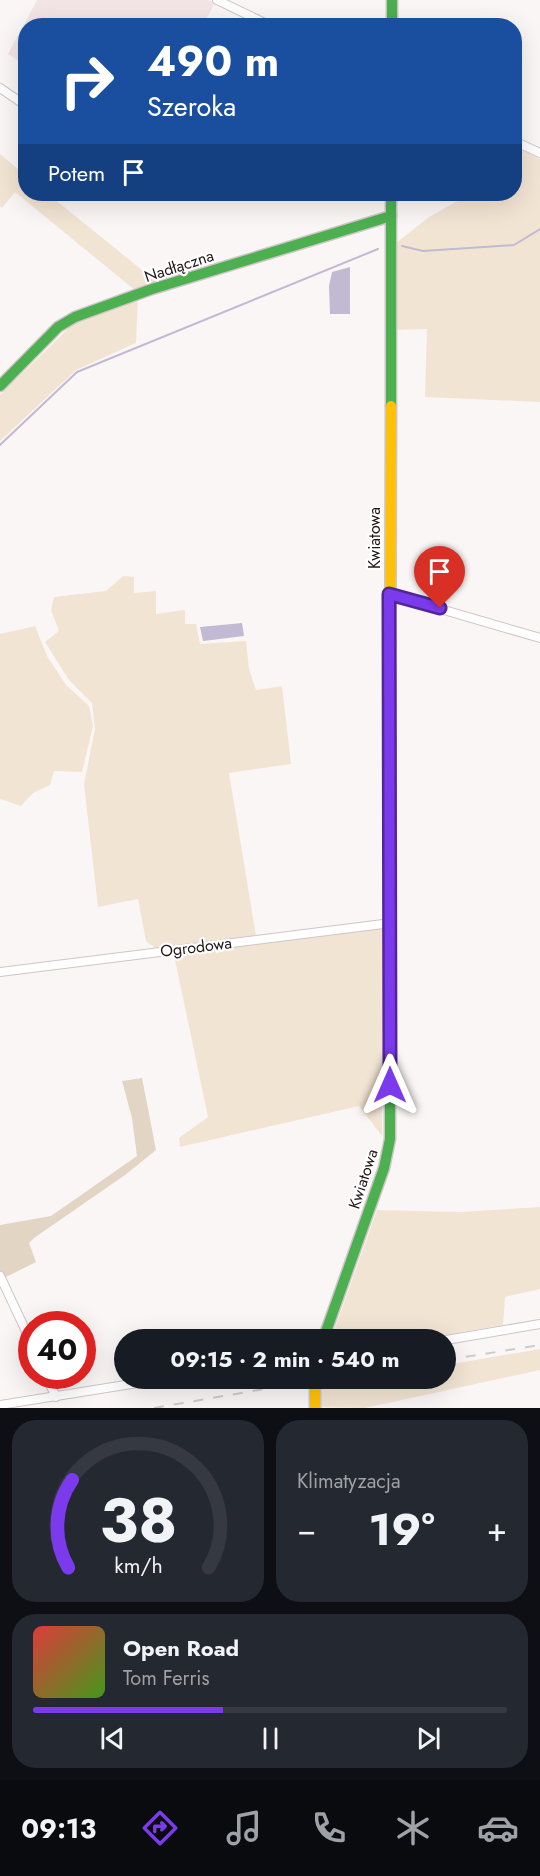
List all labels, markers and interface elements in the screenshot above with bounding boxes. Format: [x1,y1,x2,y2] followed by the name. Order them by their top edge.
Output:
[147,31,279,92] text: 490 m
[48,42,126,120] icon: right
[147,87,236,126] text: Szeroka
[117,156,150,189] icon: arrive
[48,157,105,189] text: Potem
[141,244,217,288] street label: Nadłączna
[363,507,386,569] street label: Kwiatowa
[414,546,465,608] pin
[423,555,456,588] icon: arrive
[159,931,233,963] street label: Ogrodowa
[358,1053,422,1117] position arrow
[343,1146,383,1212] street label: Kwiatowa
[18,1311,96,1389] speed limit sign: 40
[171,1343,399,1375] text: 09:15 · 2 min · 540 m
[297,1467,401,1496] text: Klimatyzacja
[99,1475,177,1565] text: 38
[368,1497,435,1562] text: 19°
[297,1506,316,1553] text: −
[487,1506,507,1553] text: +
[114,1550,162,1581] text: km/h
[123,1632,239,1664] text: Open Road
[123,1664,210,1693] text: Tom Ferris
[96,1722,129,1755] icon: previous
[254,1722,287,1755] icon: pause
[412,1722,445,1755] icon: next
[139,1807,181,1849] icon: directions
[223,1807,265,1849] icon: music
[308,1807,350,1849] icon: phone
[392,1807,434,1849] icon: climate
[477,1807,519,1849] icon: car
[21,1809,96,1848] text: 09:13

